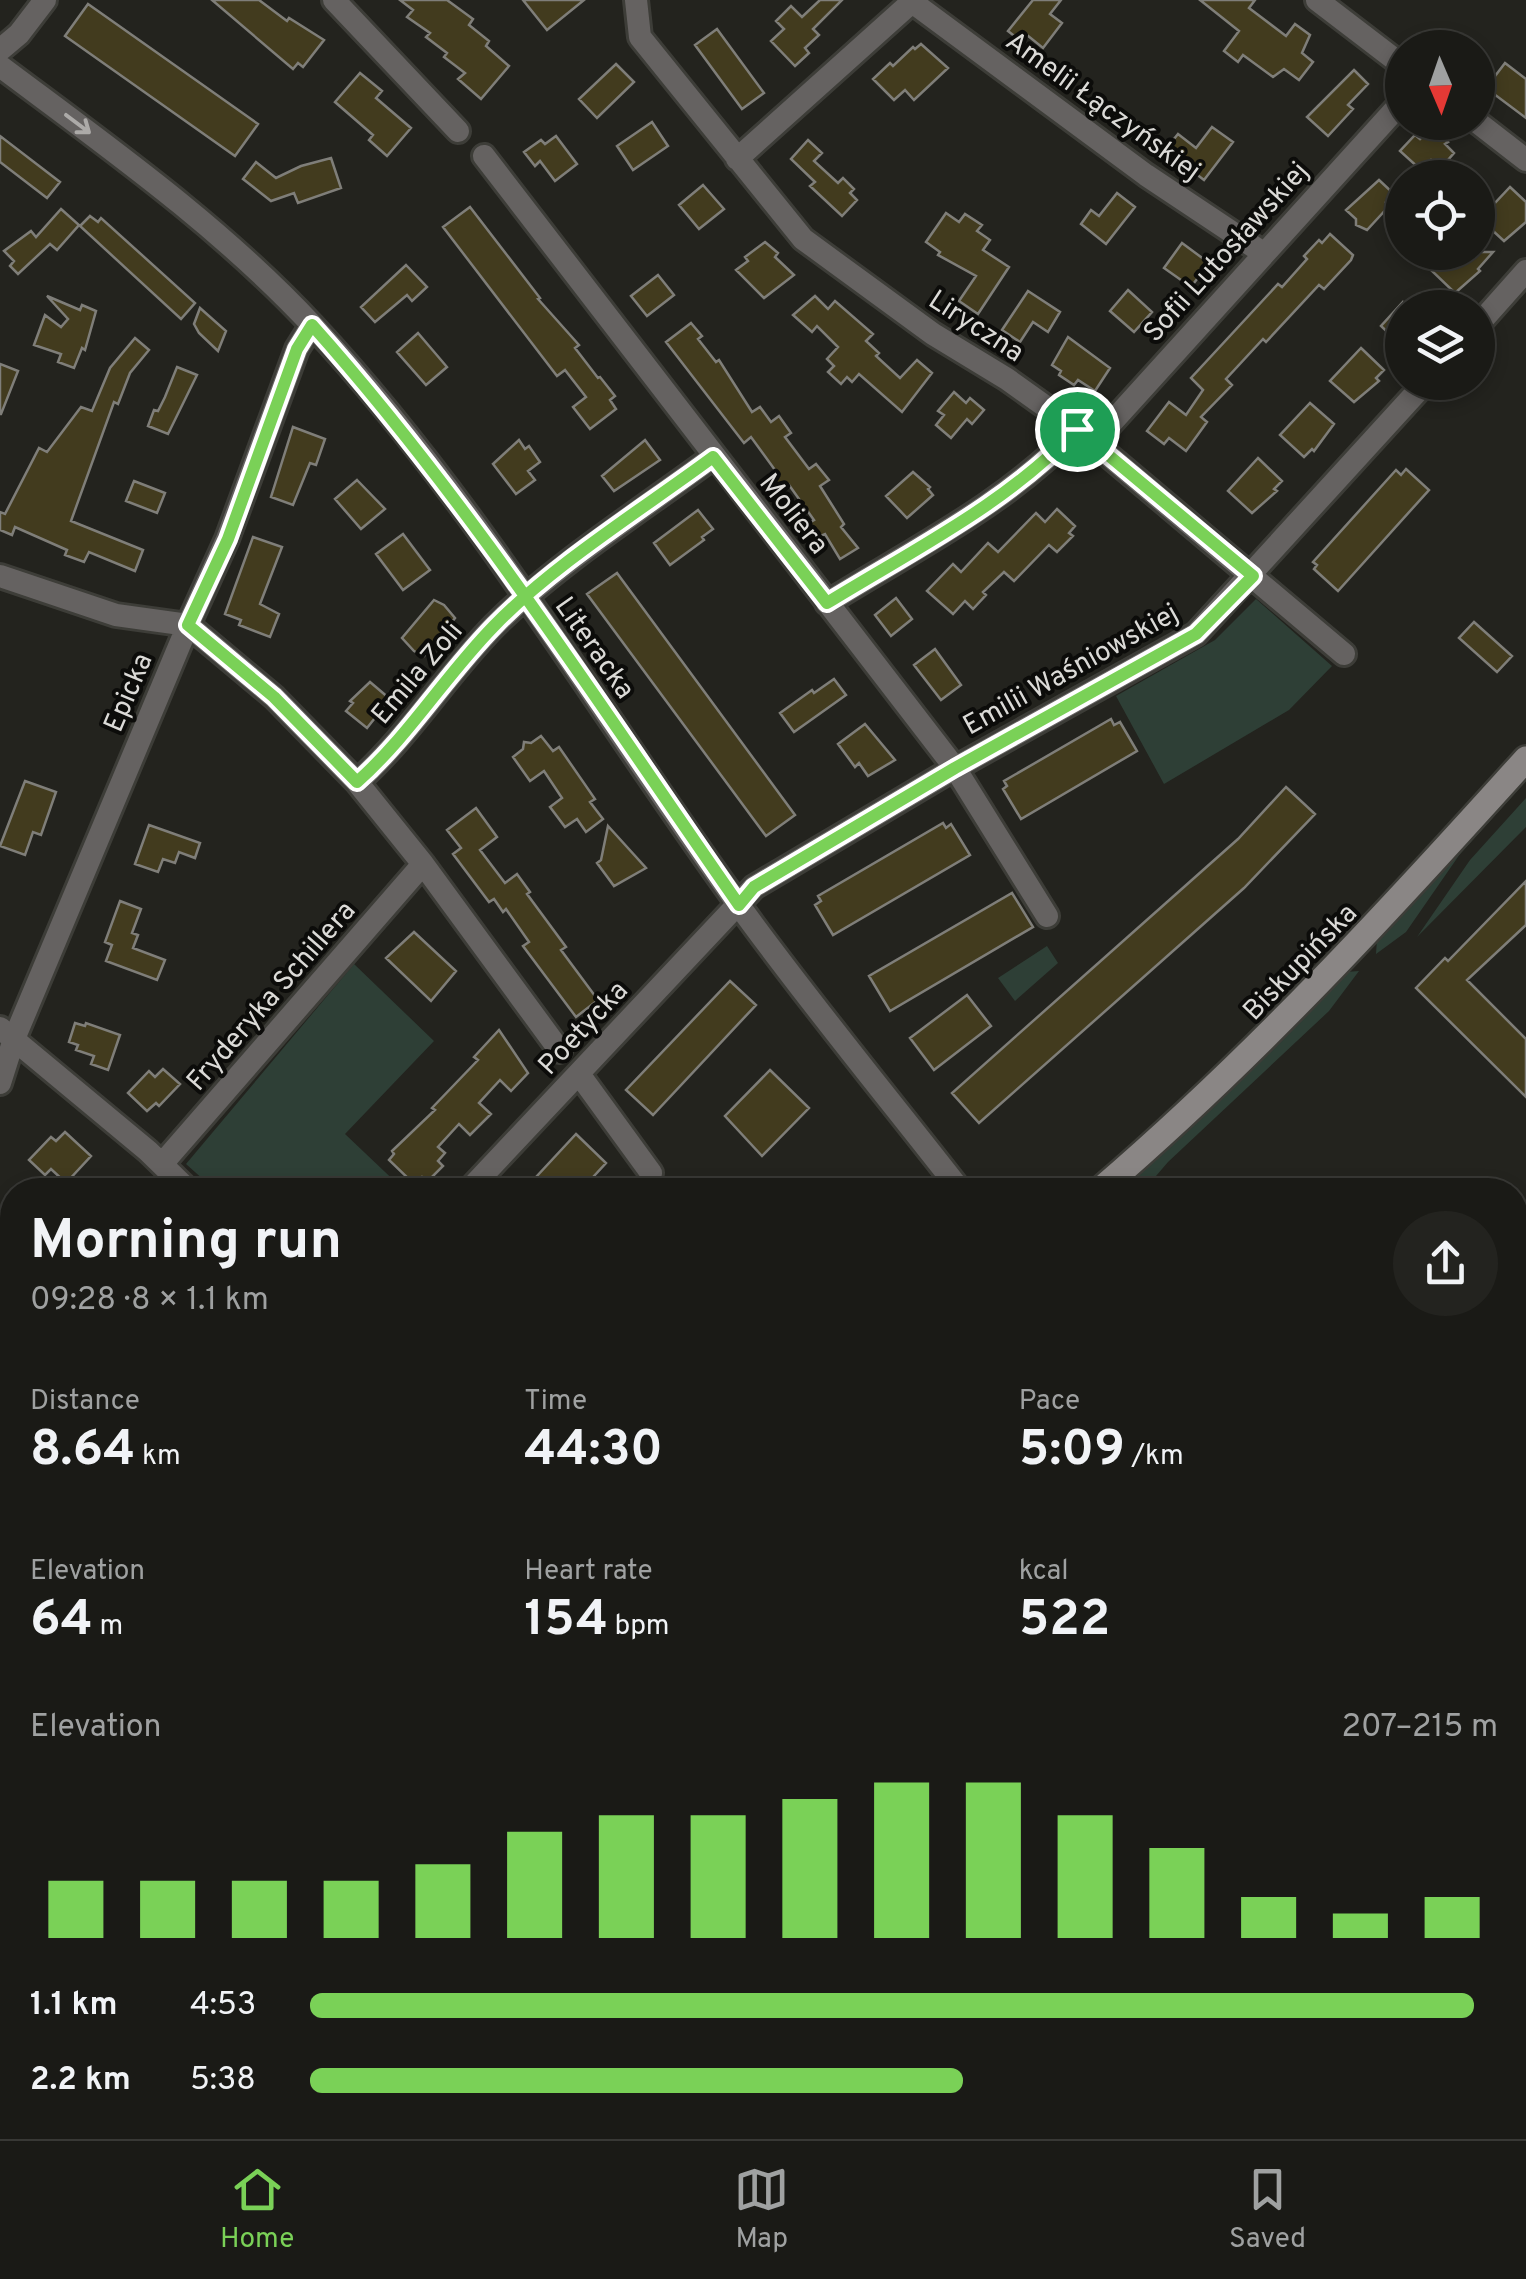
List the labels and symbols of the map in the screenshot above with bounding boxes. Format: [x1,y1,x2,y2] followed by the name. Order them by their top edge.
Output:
[998,24,1207,190] street label: Amelii Łączyńskiej
[1385,30,1495,140] north arrow
[64,114,91,135] one-way arrow
[1137,155,1318,351] street label: Sofii Lutosławskiej
[921,283,1030,372] street label: Liryczna
[1035,387,1120,472] pin
[750,467,835,563] street label: Moliera
[545,591,642,707] street label: Literacka
[957,596,1186,745] street label: Emilii Waśniowskiej
[365,615,472,733] street label: Emila Zoli
[97,648,162,738] street label: Epicka
[180,895,365,1099] street label: Fryderyka Schillera
[1236,897,1366,1029] street label: Biskupińska
[531,974,637,1084] street label: Poetycka

